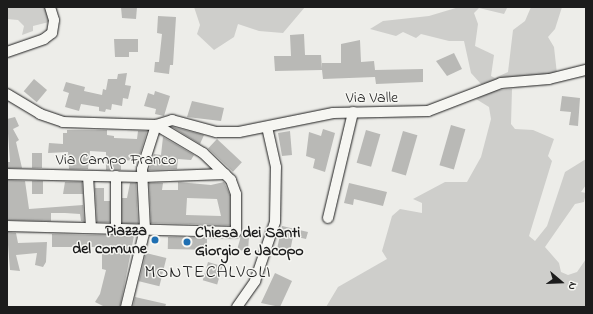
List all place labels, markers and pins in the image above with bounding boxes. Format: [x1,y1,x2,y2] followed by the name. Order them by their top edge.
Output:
[72,221,147,259] place label: Piazza del comune
[195,223,304,261] place label: Chiesa dei Santi Giorgio e Jacopo
[150,235,160,245] marker: Piazza del comune
[182,237,192,247] marker: Chiesa dei Santi Giorgio e Jacopo

